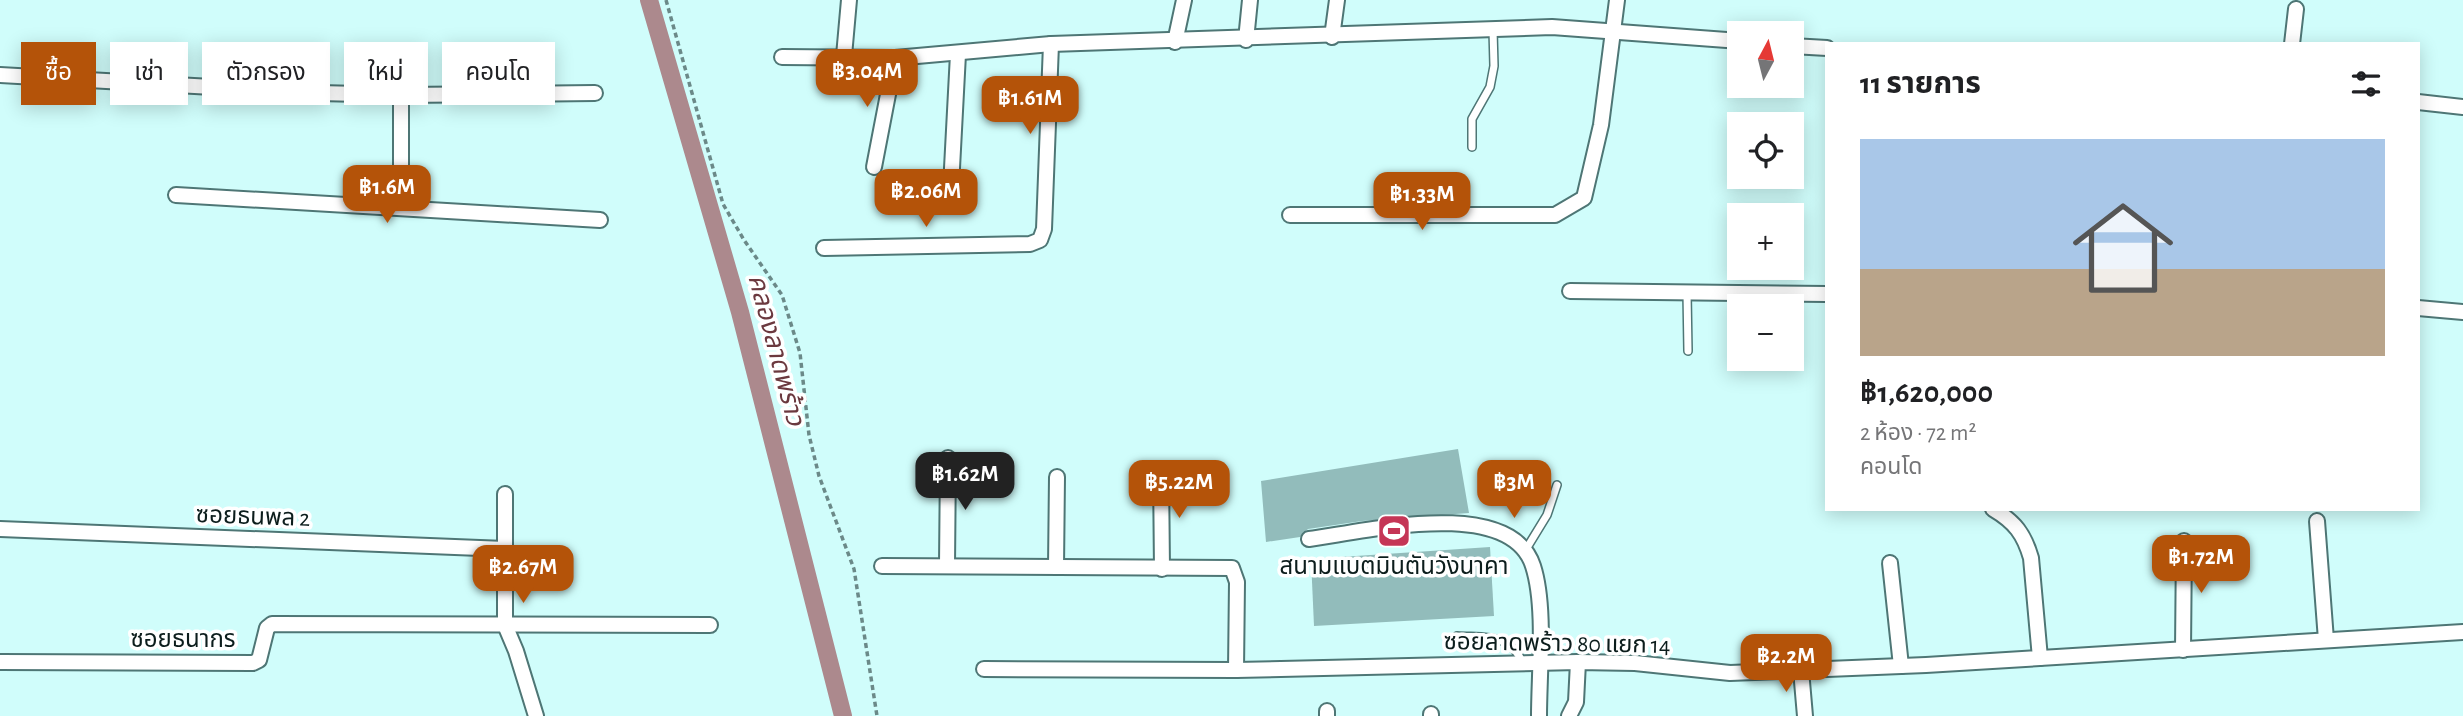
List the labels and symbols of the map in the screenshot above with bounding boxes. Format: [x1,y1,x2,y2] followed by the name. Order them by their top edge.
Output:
[1727,21,1804,98] north arrow
[810,50,924,109] pin: ฿3.04M
[973,76,1087,136] pin: ฿1.61M
[338,166,436,225] pin: ฿1.6M
[869,170,983,229] pin: ฿2.06M
[1365,173,1479,232] pin: ฿1.33M
[743,271,810,429] water label: คลองลาดพร้าว
[908,452,1022,512] pin: ฿1.62M
[1122,461,1236,520] pin: ฿5.22M
[1480,461,1548,520] pin: ฿3M
[195,503,311,531] street label: ซอยธนพล 2
[1375,512,1413,550] sports icon: สนามแบตมินตันวังนาคา
[2144,536,2258,595] pin: ฿1.72M
[466,546,580,605] pin: ฿2.67M
[1279,554,1509,579] place label: สนามแบตมินตันวังนาคา
[131,628,236,652] street label: ซอยธนากร
[1443,628,1671,658] street label: ซอยลาดพร้าว 80 แยก 14
[1737,634,1835,694] pin: ฿2.2M

